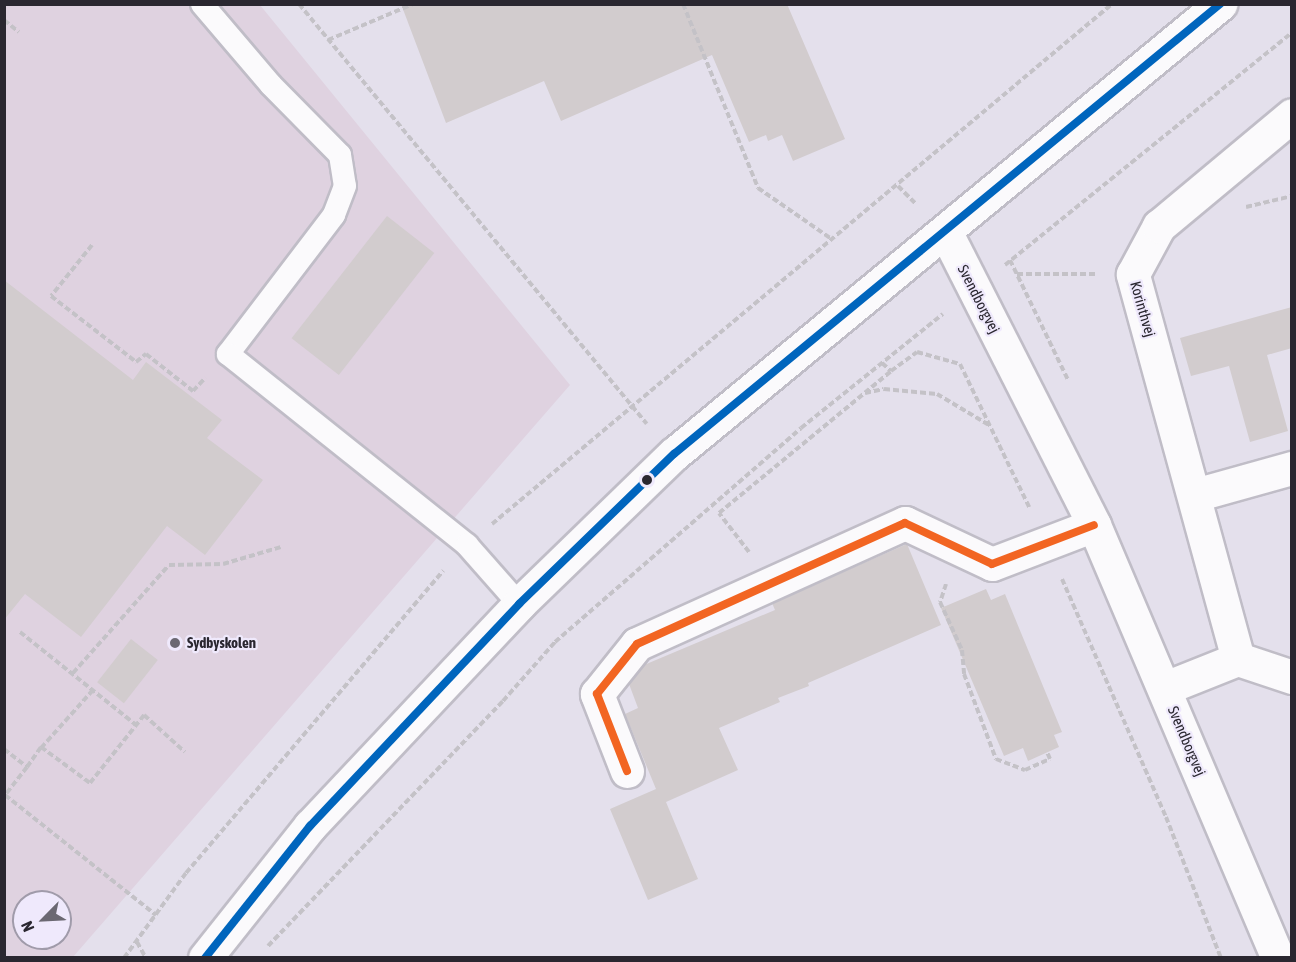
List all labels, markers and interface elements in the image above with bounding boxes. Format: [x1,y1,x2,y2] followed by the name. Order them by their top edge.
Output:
[954,262,1004,336] street label: Svendborgvej
[1126,279,1160,339] street label: Korinthvej
[641,474,653,486] unlabelled marker
[187,634,256,652] place label: Sydbyskolen
[168,636,182,650] marker: Sydbyskolen
[1164,703,1210,779] street label: Svendborgvej
[12,890,72,950] north arrow
[17,919,38,934] text: N

